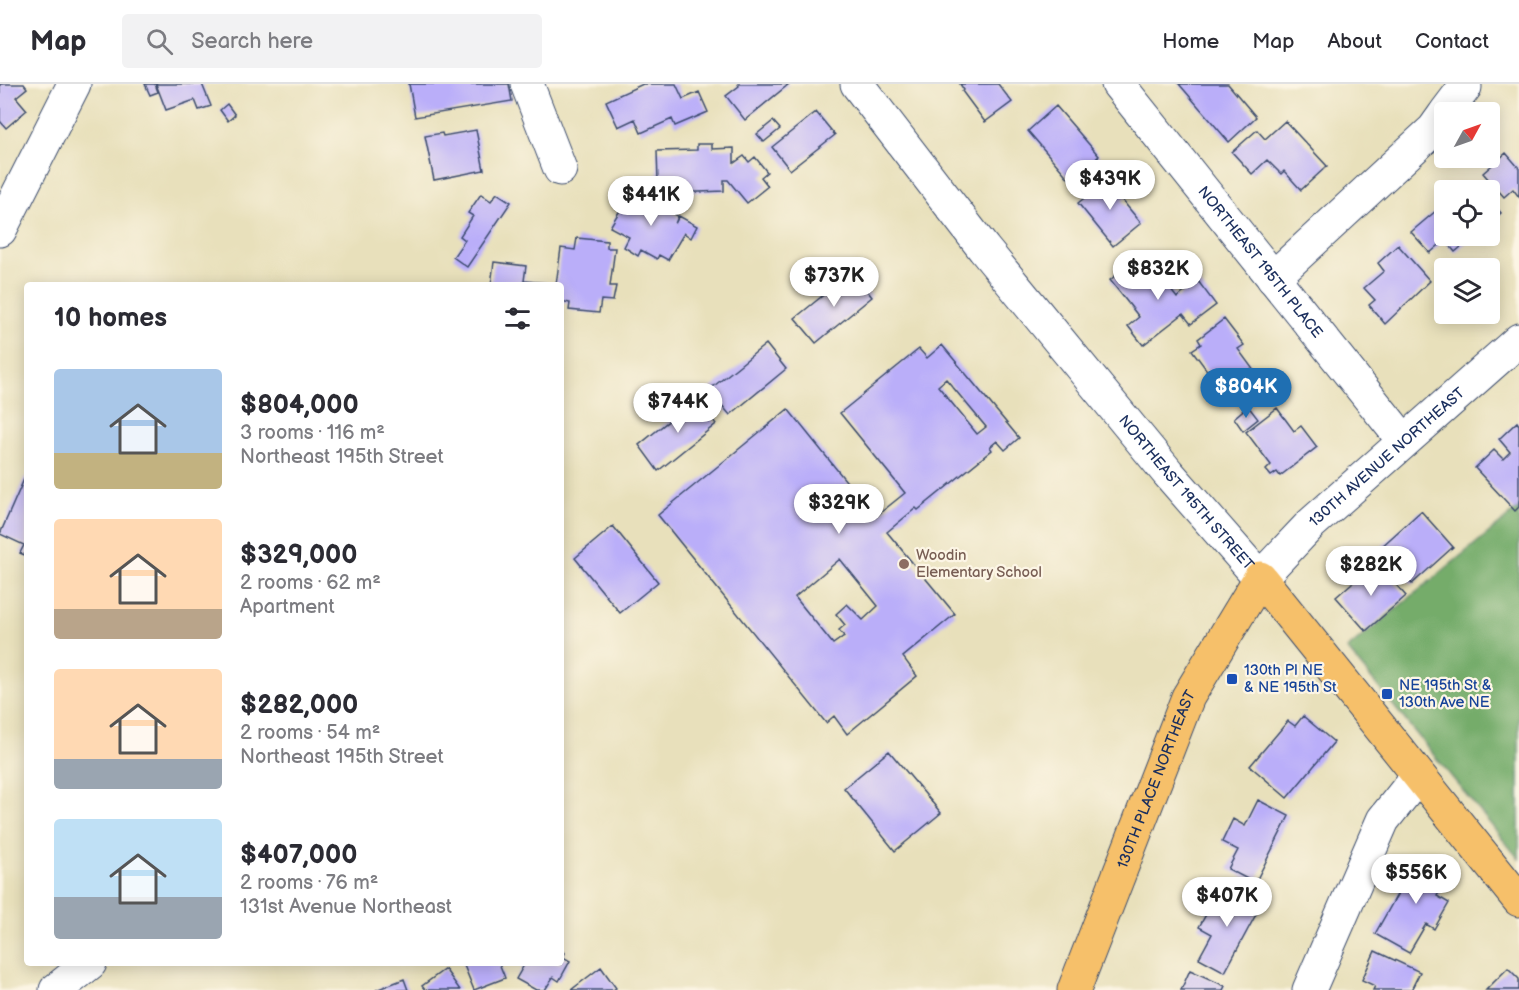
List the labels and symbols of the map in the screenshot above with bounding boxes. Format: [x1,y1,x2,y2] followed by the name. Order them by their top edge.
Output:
[1434,102,1500,168] north arrow
[1068,160,1152,211] pin: $439K
[609,176,693,227] pin: $441K
[1194,183,1327,342] street label: NORTHEAST 195TH PLACE
[1116,250,1200,301] pin: $832K
[792,257,876,308] pin: $737K
[1204,368,1288,419] pin: $804K
[636,383,720,434] pin: $744K
[1305,384,1469,531] street label: 130TH AVENUE NORTHEAST
[1114,411,1258,574] street label: NORTHEAST 195TH STREET
[797,484,881,535] pin: $329K
[916,546,1042,582] place label: Woodin Elementary School
[1329,546,1413,597] pin: $282K
[897,557,911,571] marker: Woodin Elementary School
[1244,661,1337,697] place label: 130th Pl NE & NE 195th St
[1225,672,1239,686] marker: 130th Pl NE & NE 195th St
[1399,676,1492,712] place label: NE 195th St & 130th Ave NE
[1113,687,1200,871] street label: 130TH PLACE NORTHEAST
[1380,687,1394,701] marker: NE 195th St & 130th Ave NE
[1374,854,1458,905] pin: $556K
[1185,877,1269,928] pin: $407K

